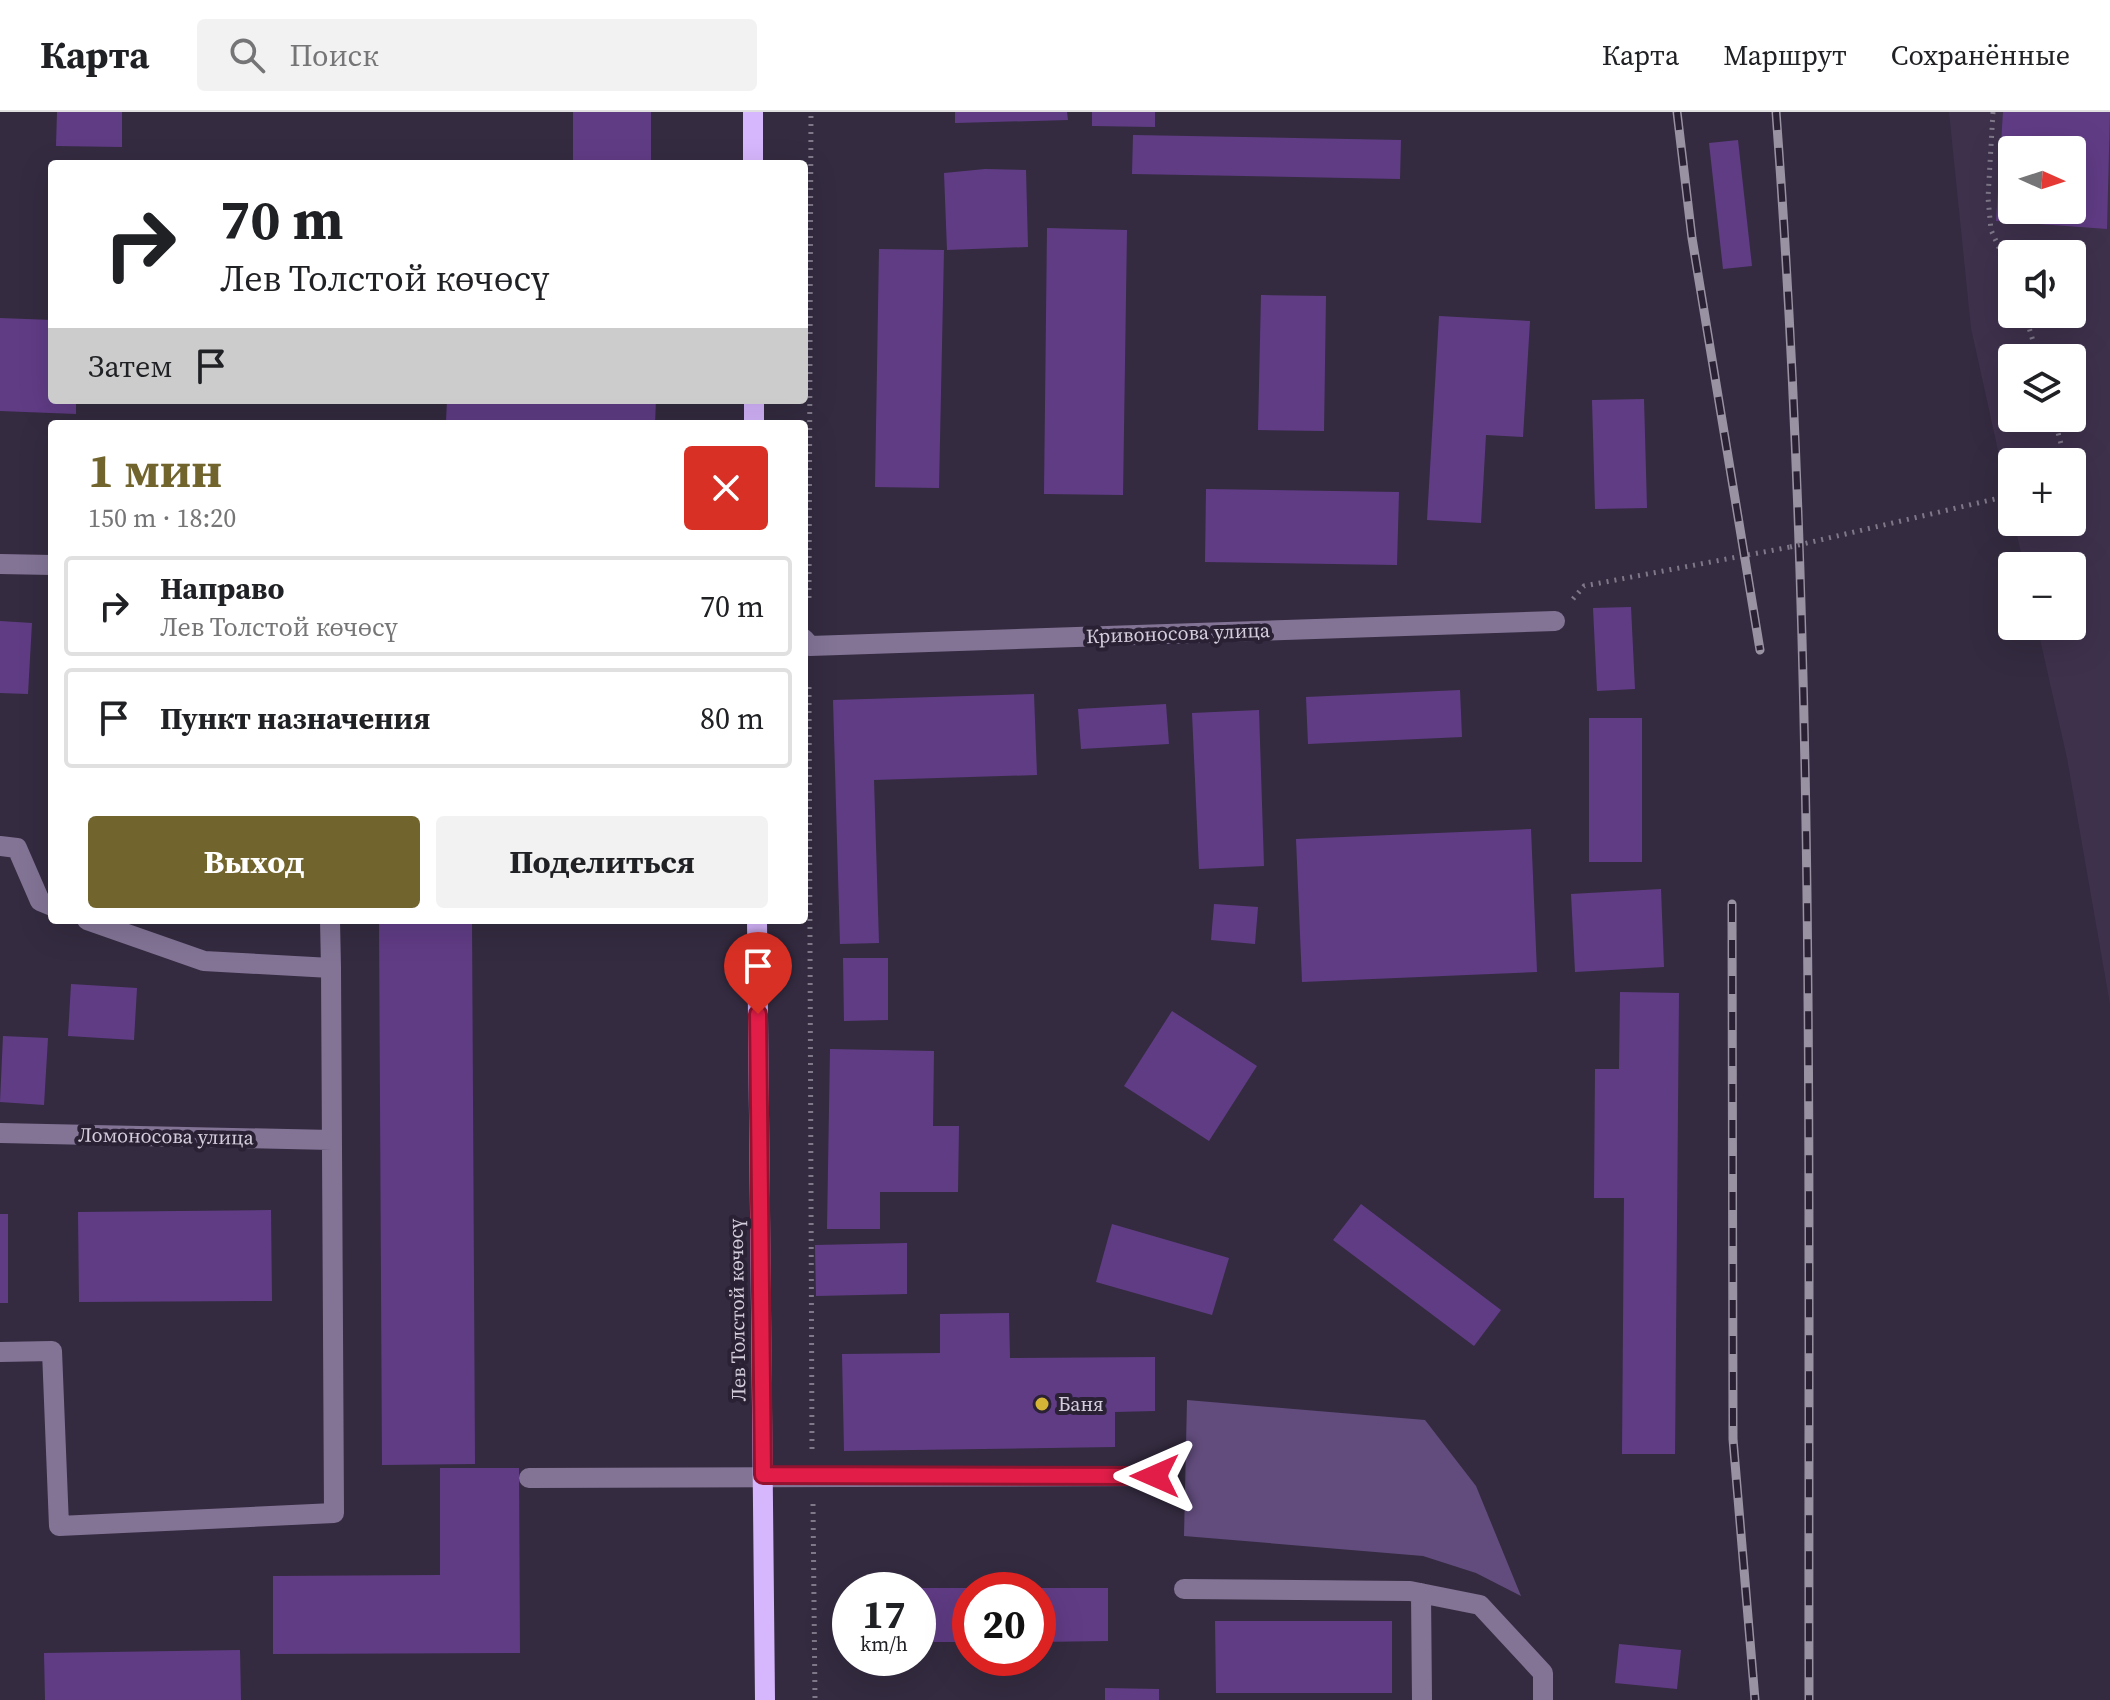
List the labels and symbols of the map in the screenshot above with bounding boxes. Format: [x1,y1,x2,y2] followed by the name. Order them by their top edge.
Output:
[1998,136,2086,224] north arrow
[1086,616,1271,650] street label: Кривоносова улица
[724,932,792,1014] pin
[78,1120,255,1152] street label: Ломоносова улица
[721,1218,753,1402] street label: Лев Толстой көчөсү
[1058,1390,1104,1418] place label: Баня
[1033,1395,1051,1413] marker: Баня
[1113,1434,1197,1518] position arrow
[952,1572,1056,1676] speed limit sign: 20

